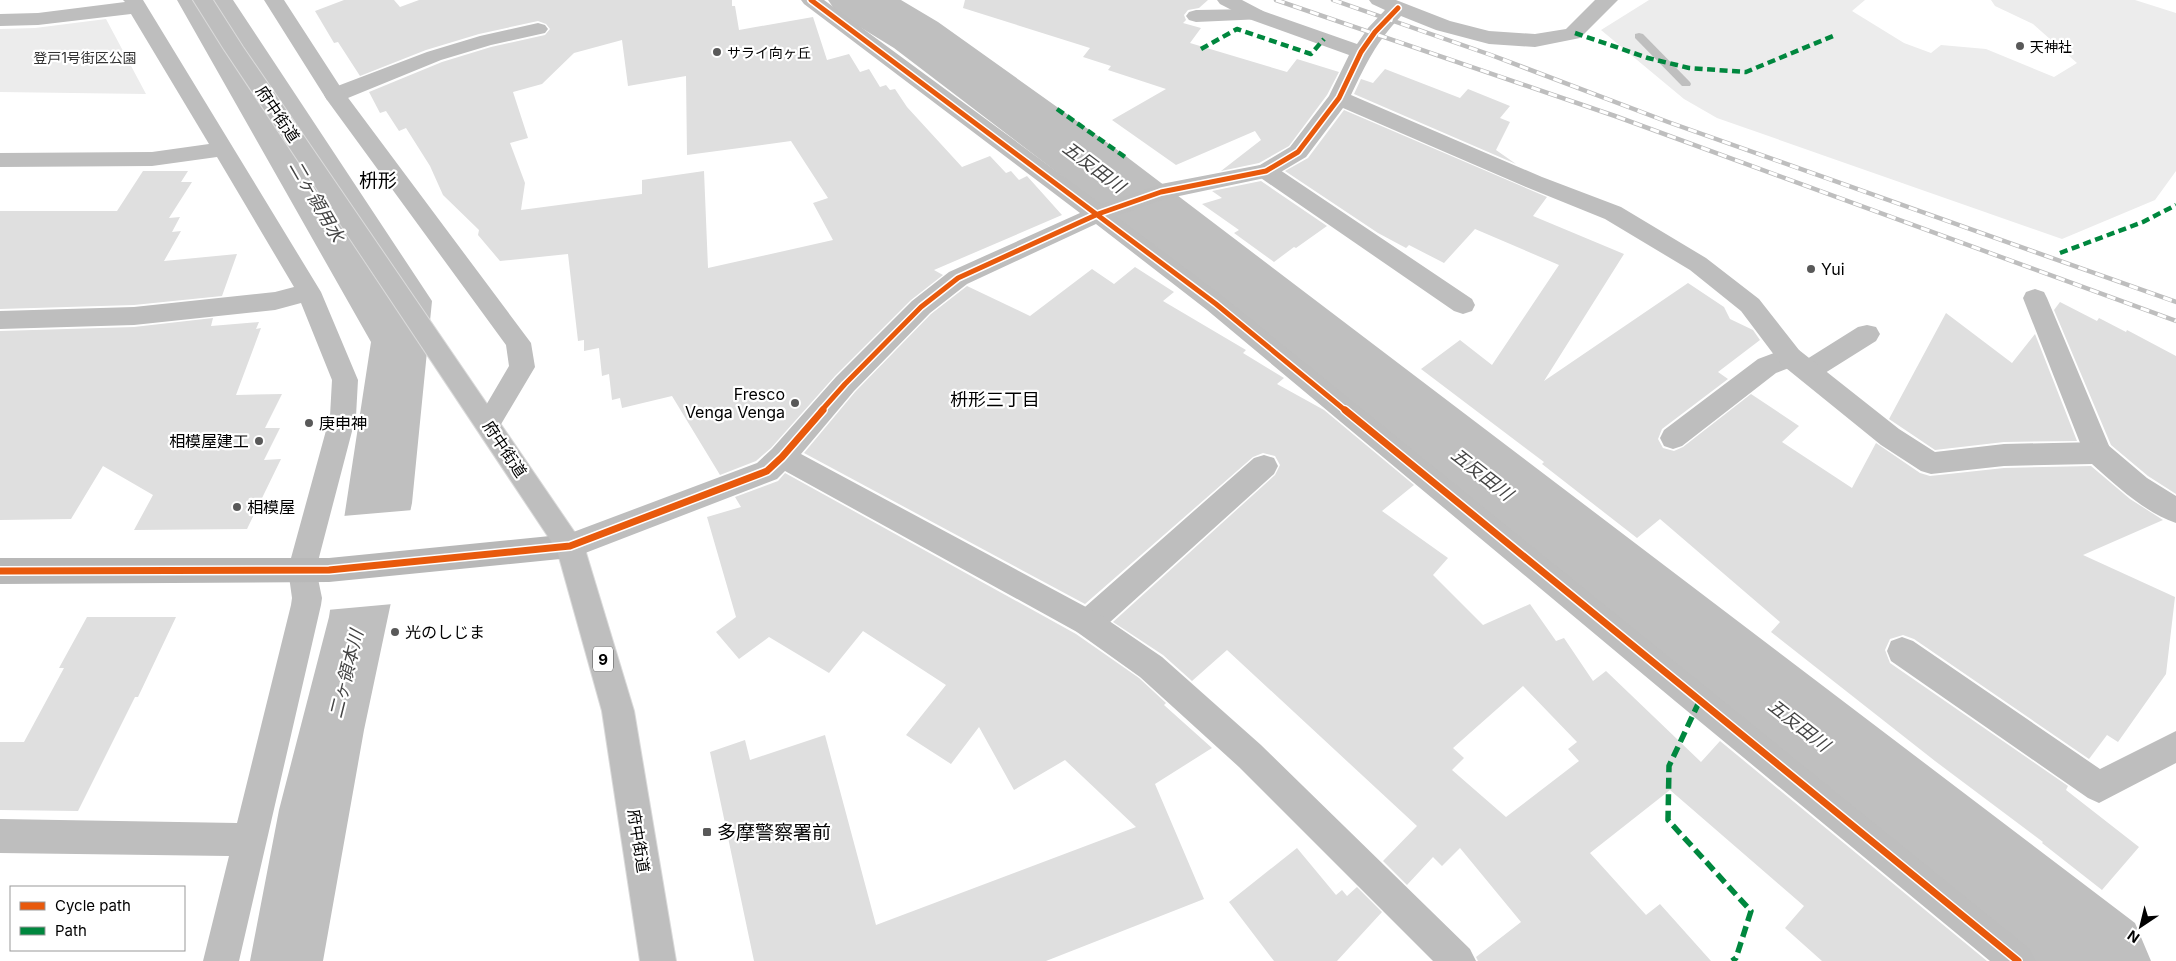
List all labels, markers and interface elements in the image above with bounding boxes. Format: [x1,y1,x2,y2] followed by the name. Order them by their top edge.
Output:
[2030,38,2072,55] place label: 天神社
[2014,40,2026,52] marker: 天神社
[727,44,811,61] place label: サライ向ヶ丘
[711,46,723,58] marker: サライ向ヶ丘
[33,49,137,66] park label: 登戸1号街区公園
[252,82,304,146] street label: 府中街道
[1059,137,1131,198] water label: 五反田川
[285,157,350,247] water label: 二ヶ領用水
[359,169,397,192] district label: 枡形
[1821,259,1845,279] place label: Yui
[1805,263,1817,275] marker: Yui
[685,384,785,422] place label: Fresco Venga Venga
[950,389,1040,410] district label: 枡形三丁目
[789,397,801,409] marker: Fresco Venga Venga
[319,413,367,433] place label: 庚申神
[303,417,315,429] marker: 庚申神
[479,417,531,481] street label: 府中街道
[169,431,249,451] place label: 相模屋建工
[253,435,265,447] marker: 相模屋建工
[1447,444,1518,506] water label: 五反田川
[247,497,295,517] place label: 相模屋
[231,501,243,513] marker: 相模屋
[405,622,485,642] place label: 光のしじま
[325,626,368,720] water label: 二ヶ領本川
[389,626,401,638] marker: 光のしじま
[593,646,613,672] road number: 9
[1764,695,1835,757] water label: 五反田川
[624,808,654,874] street label: 府中街道
[717,821,831,844] place label: 多摩警察署前
[701,826,713,838] marker: 多摩警察署前
[10,886,185,951] legend
[55,896,131,915] text: Cycle path
[2116,901,2166,951] north arrow
[55,921,87,940] text: Path
[2124,927,2143,947] text: N

